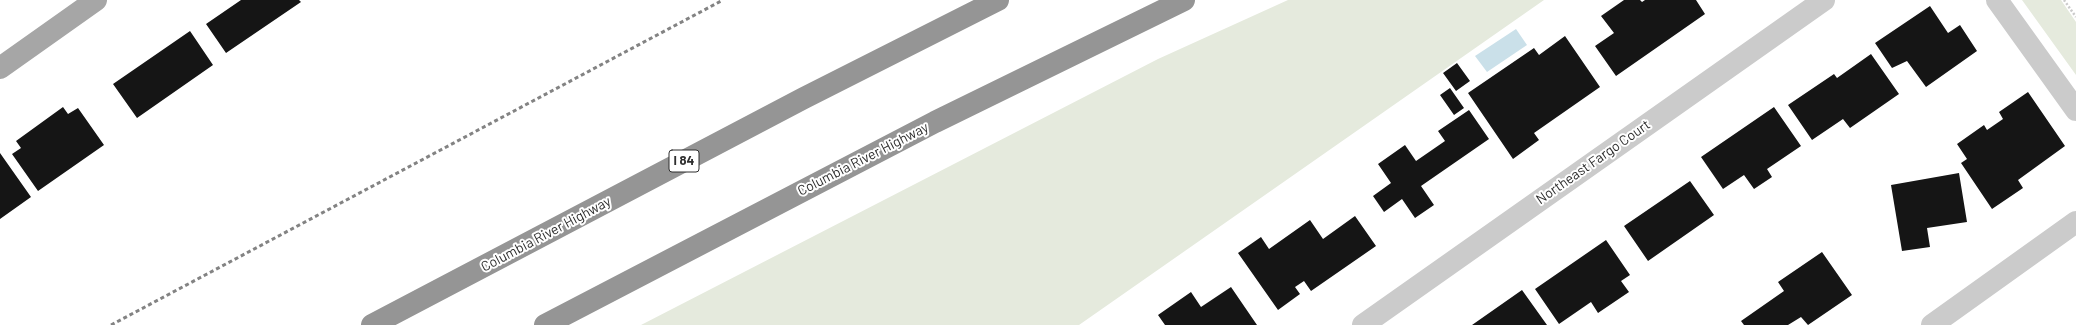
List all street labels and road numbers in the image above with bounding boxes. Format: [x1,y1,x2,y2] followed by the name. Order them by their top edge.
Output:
[1533,116,1653,208] street label: Northeast Fargo Court
[795,119,931,199] street label: Columbia River Highway
[669,150,699,172] road number: I 84
[478,193,614,275] street label: Columbia River Highway

